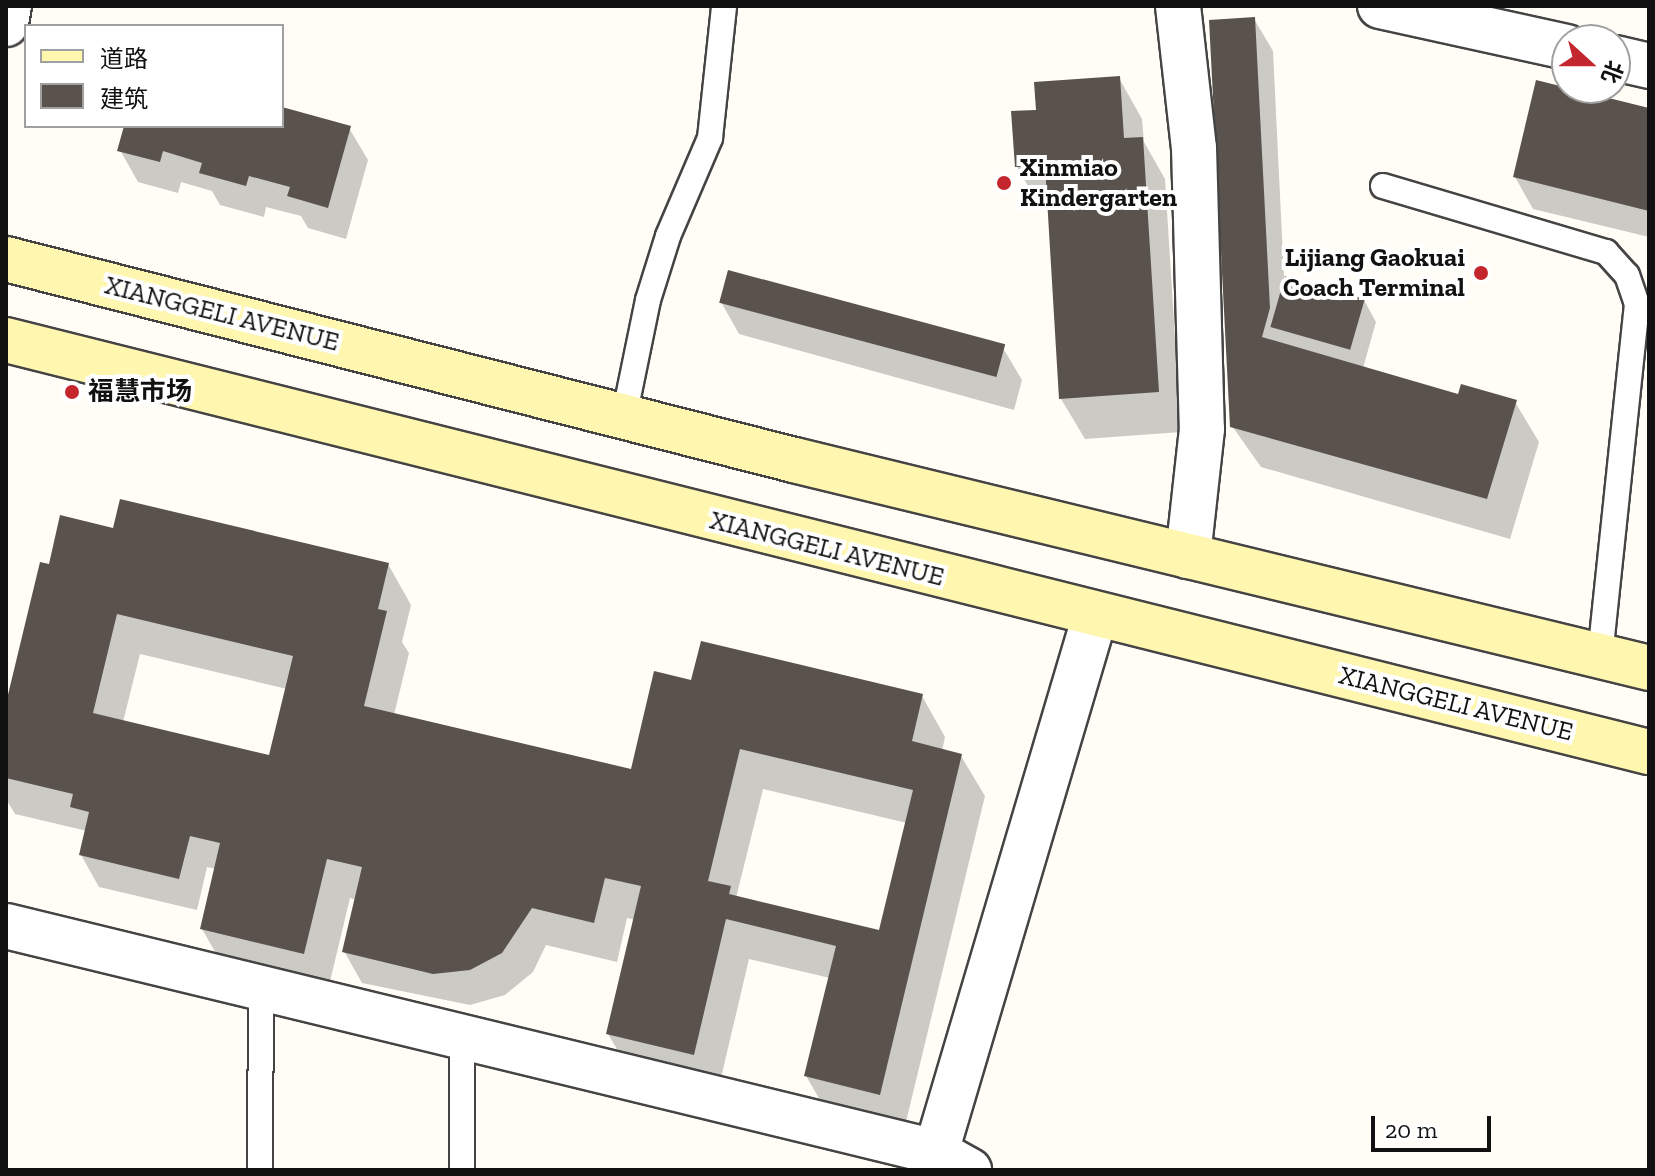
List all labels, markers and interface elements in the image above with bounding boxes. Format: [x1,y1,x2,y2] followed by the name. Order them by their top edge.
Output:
[24,24,284,128] legend
[1551,24,1631,104] north arrow
[100,44,148,73] text: 道路
[1595,57,1629,87] text: 北
[100,84,148,113] text: 建筑
[1020,152,1177,214] place label: Xinmiao Kindergarten
[995,174,1013,192] marker: Xinmiao Kindergarten
[1283,242,1465,304] place label: Lijiang Gaokuai Coach Terminal
[1472,264,1490,282] marker: Lijiang Gaokuai Coach Terminal
[102,270,342,358] street label: XIANGGELI AVENUE
[88,376,192,408] place label: 福慧市场
[63,383,81,401] marker: 福慧市场
[707,505,947,593] street label: XIANGGELI AVENUE
[1336,660,1576,748] street label: XIANGGELI AVENUE
[1375,1100,1495,1150] scale bar
[1385,1115,1437,1144] text: 20 m

